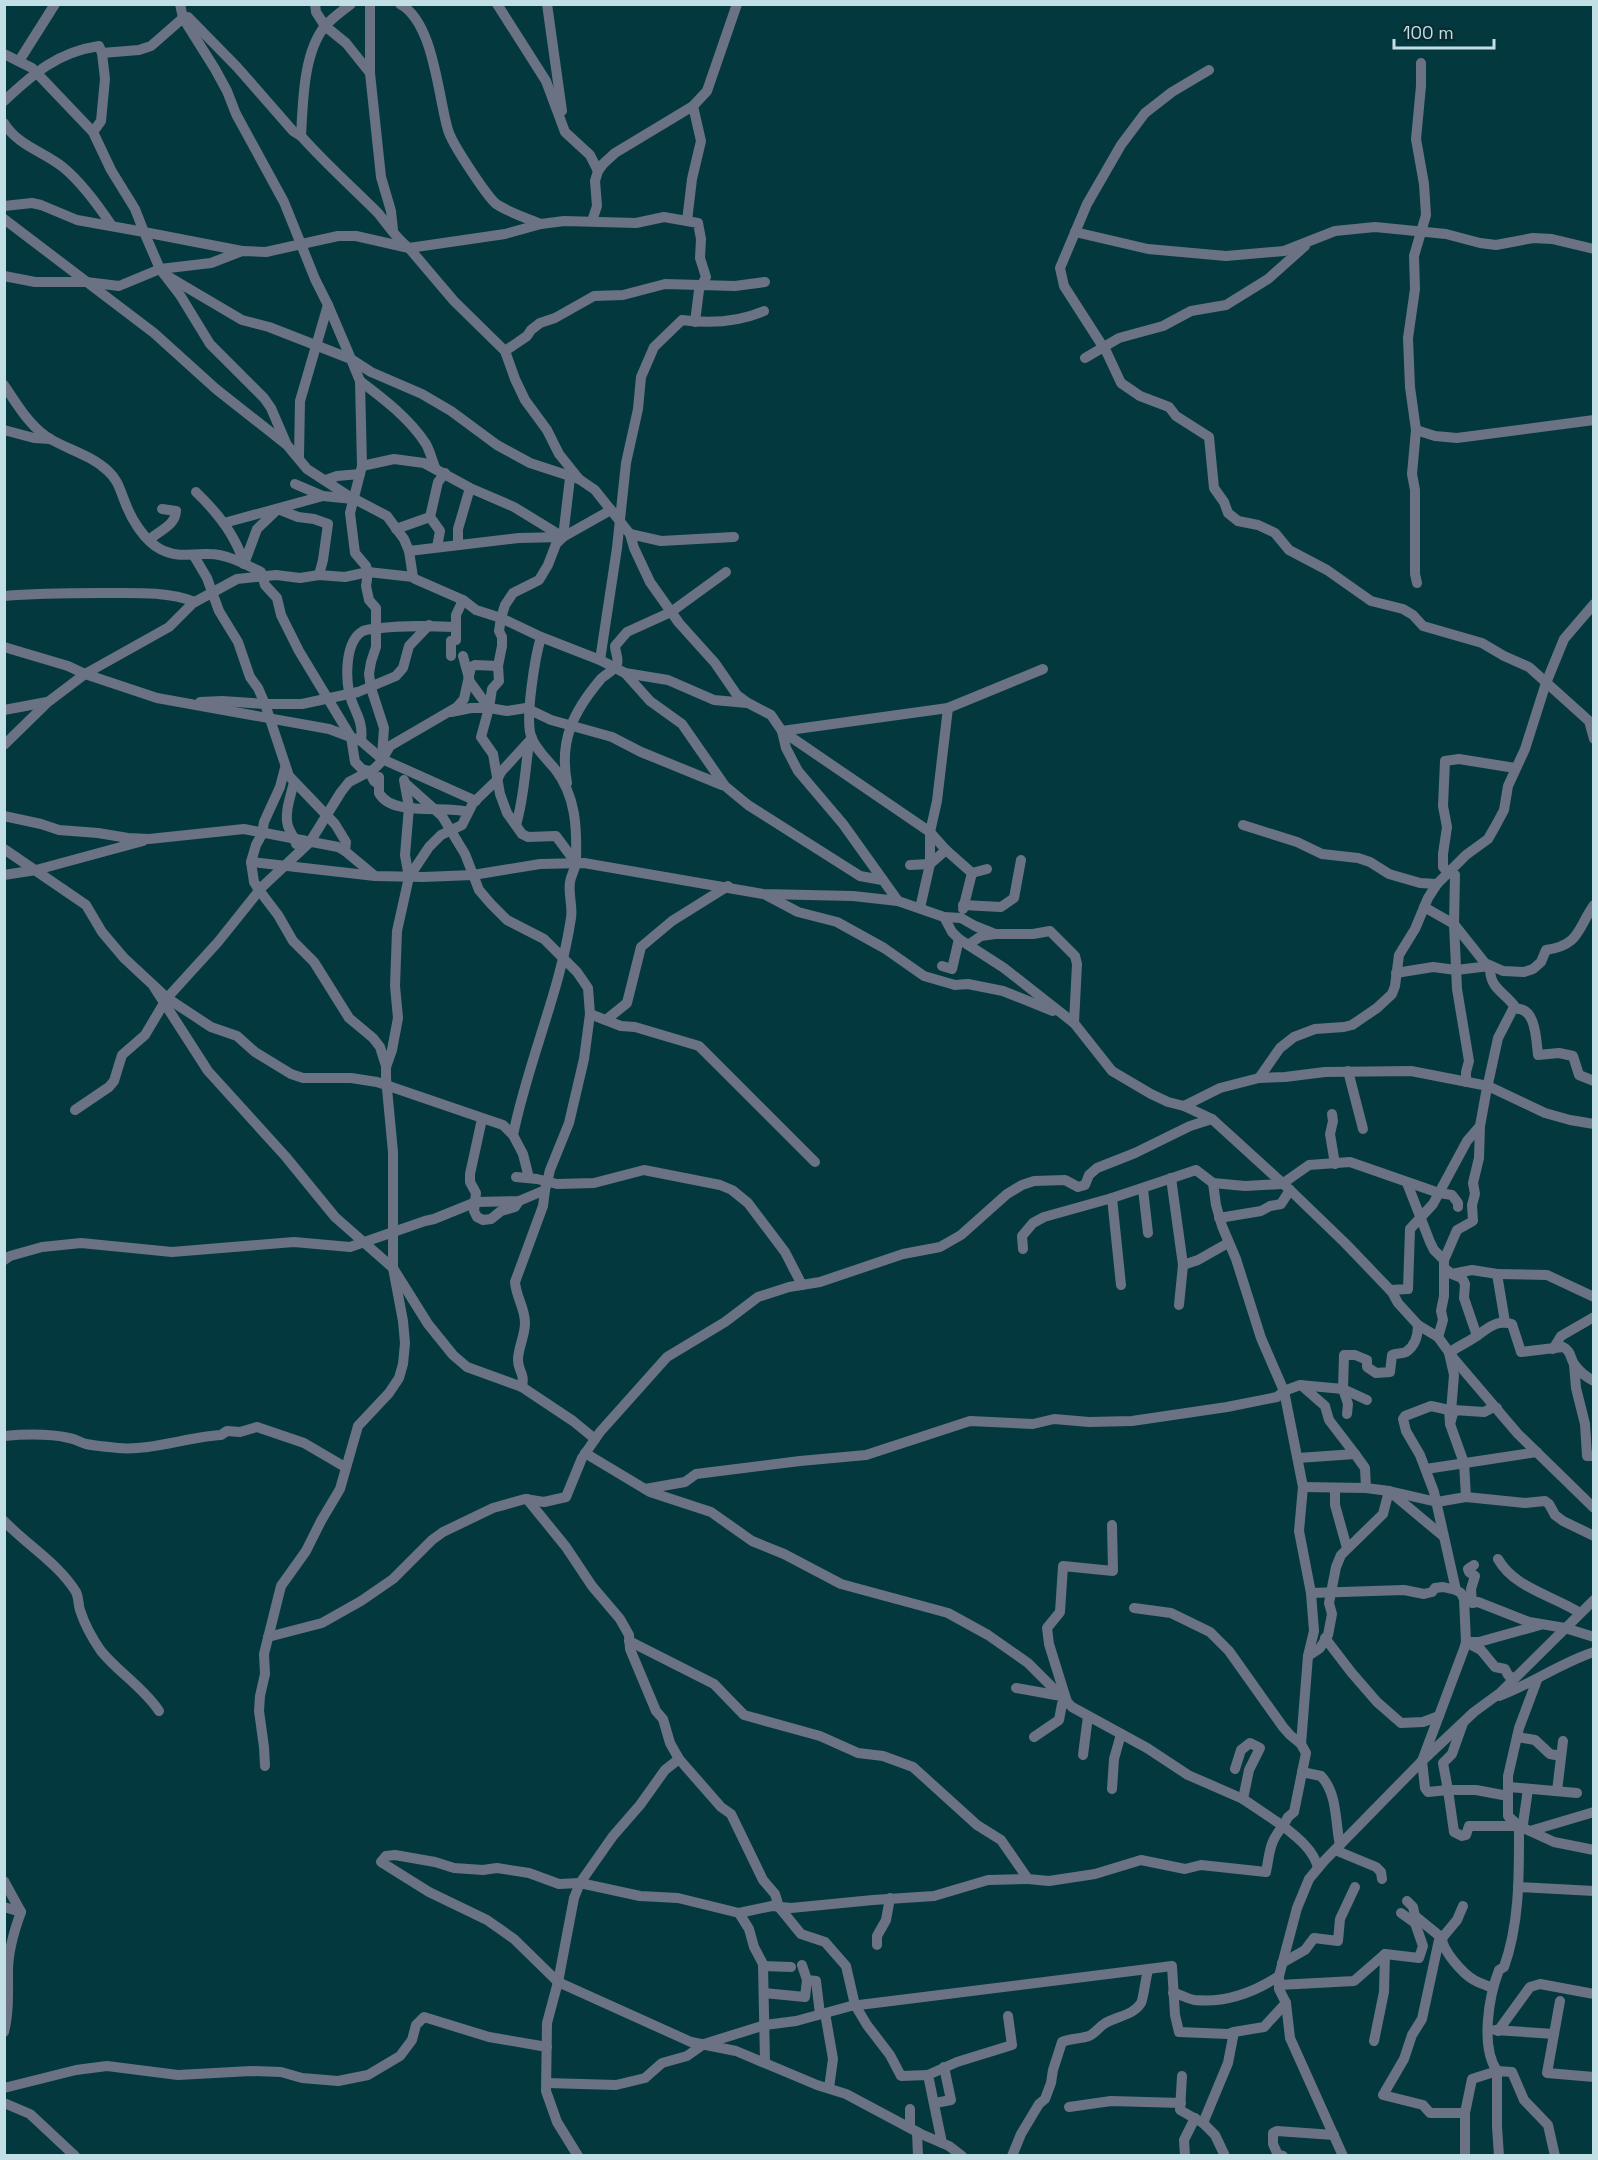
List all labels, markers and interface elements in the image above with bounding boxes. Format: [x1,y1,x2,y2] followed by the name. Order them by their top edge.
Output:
[1394,12,1494,50] scale bar
[1403,21,1454,44] text: 100 m

